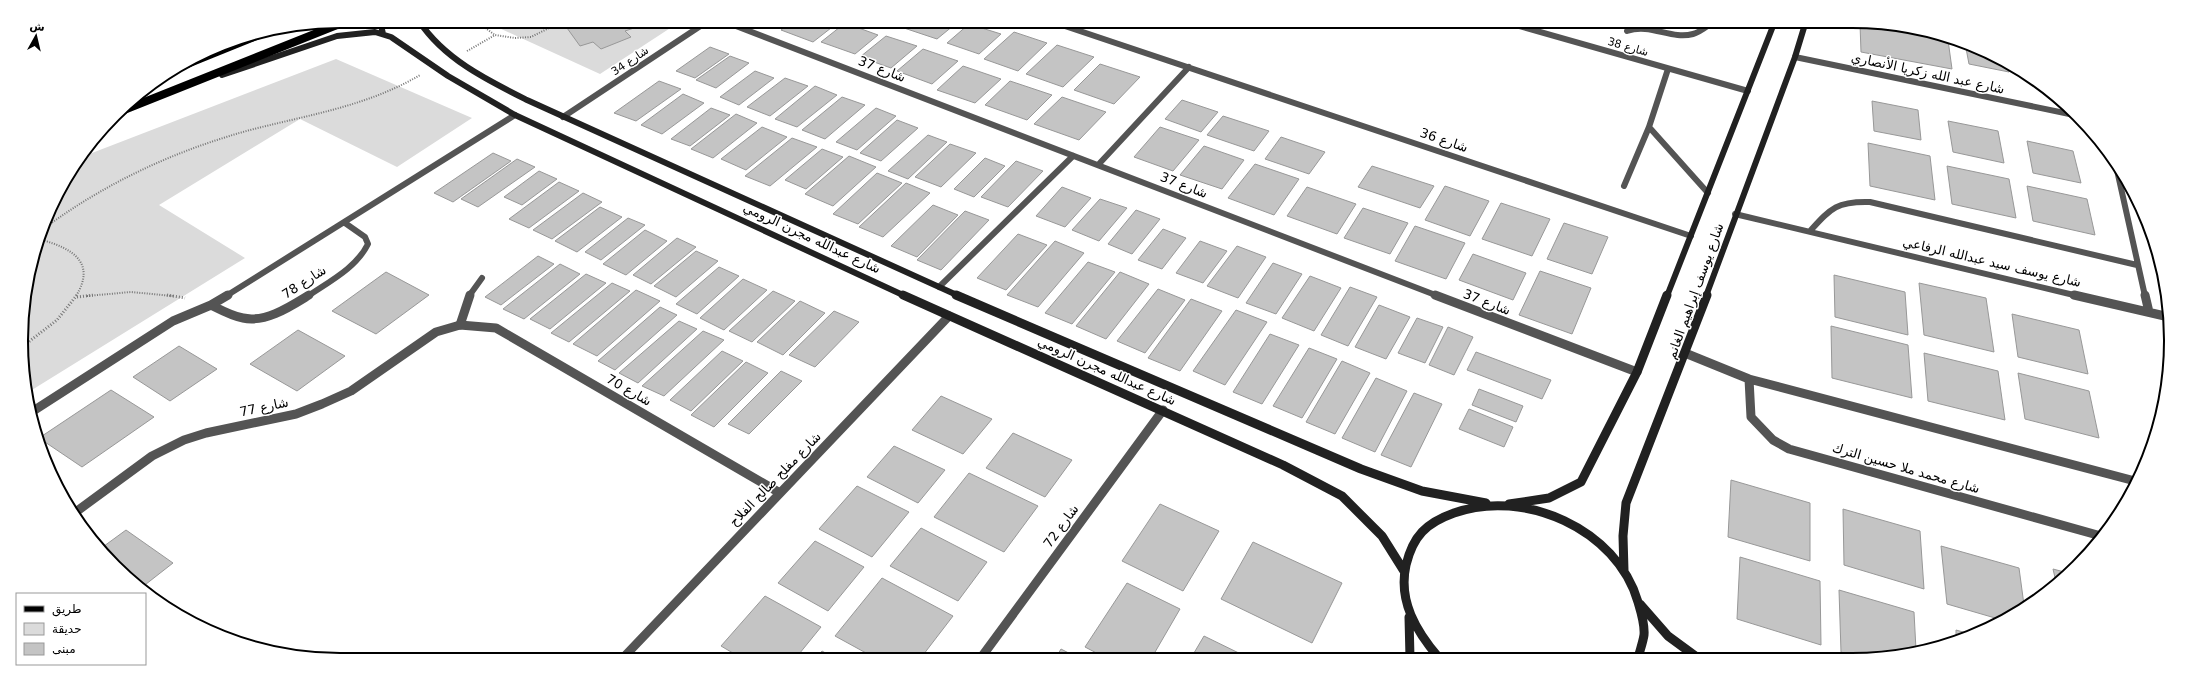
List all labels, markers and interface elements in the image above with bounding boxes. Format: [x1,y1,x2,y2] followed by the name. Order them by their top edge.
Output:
[16,16,56,56] north arrow
[29,19,46,34] text: ش
[1606,35,1650,59] street label: شارع 38
[609,44,651,78] street label: شارع 34
[1850,48,2006,98] street label: شارع عبد الله زكريا الأنصاري
[856,53,908,86] street label: شارع 37
[1418,125,1470,156] street label: شارع 36
[1158,169,1210,202] street label: شارع 37
[741,200,883,277] street label: شارع عبدالله مجرن الرومي
[1663,221,1728,361] street label: شارع يوسف إبراهيم الغانم
[1901,234,2083,291] street label: شارع يوسف سيد عبدالله الرفاعي
[279,262,329,303] street label: شارع 78
[1461,286,1513,319] street label: شارع 37
[1035,334,1178,409] street label: شارع عبدالله مجرن الرومي
[603,371,654,410] street label: شارع 70
[238,395,290,420] street label: شارع 77
[726,429,825,530] street label: شارع مفلح صالح الفلاح
[1830,440,1981,497] street label: شارع محمد ملا حسين الترك
[1040,502,1082,551] street label: شارع 72
[16,593,146,665] legend
[52,602,82,617] text: طريق
[52,622,82,636] text: حديقة
[52,642,76,656] text: مبنى

